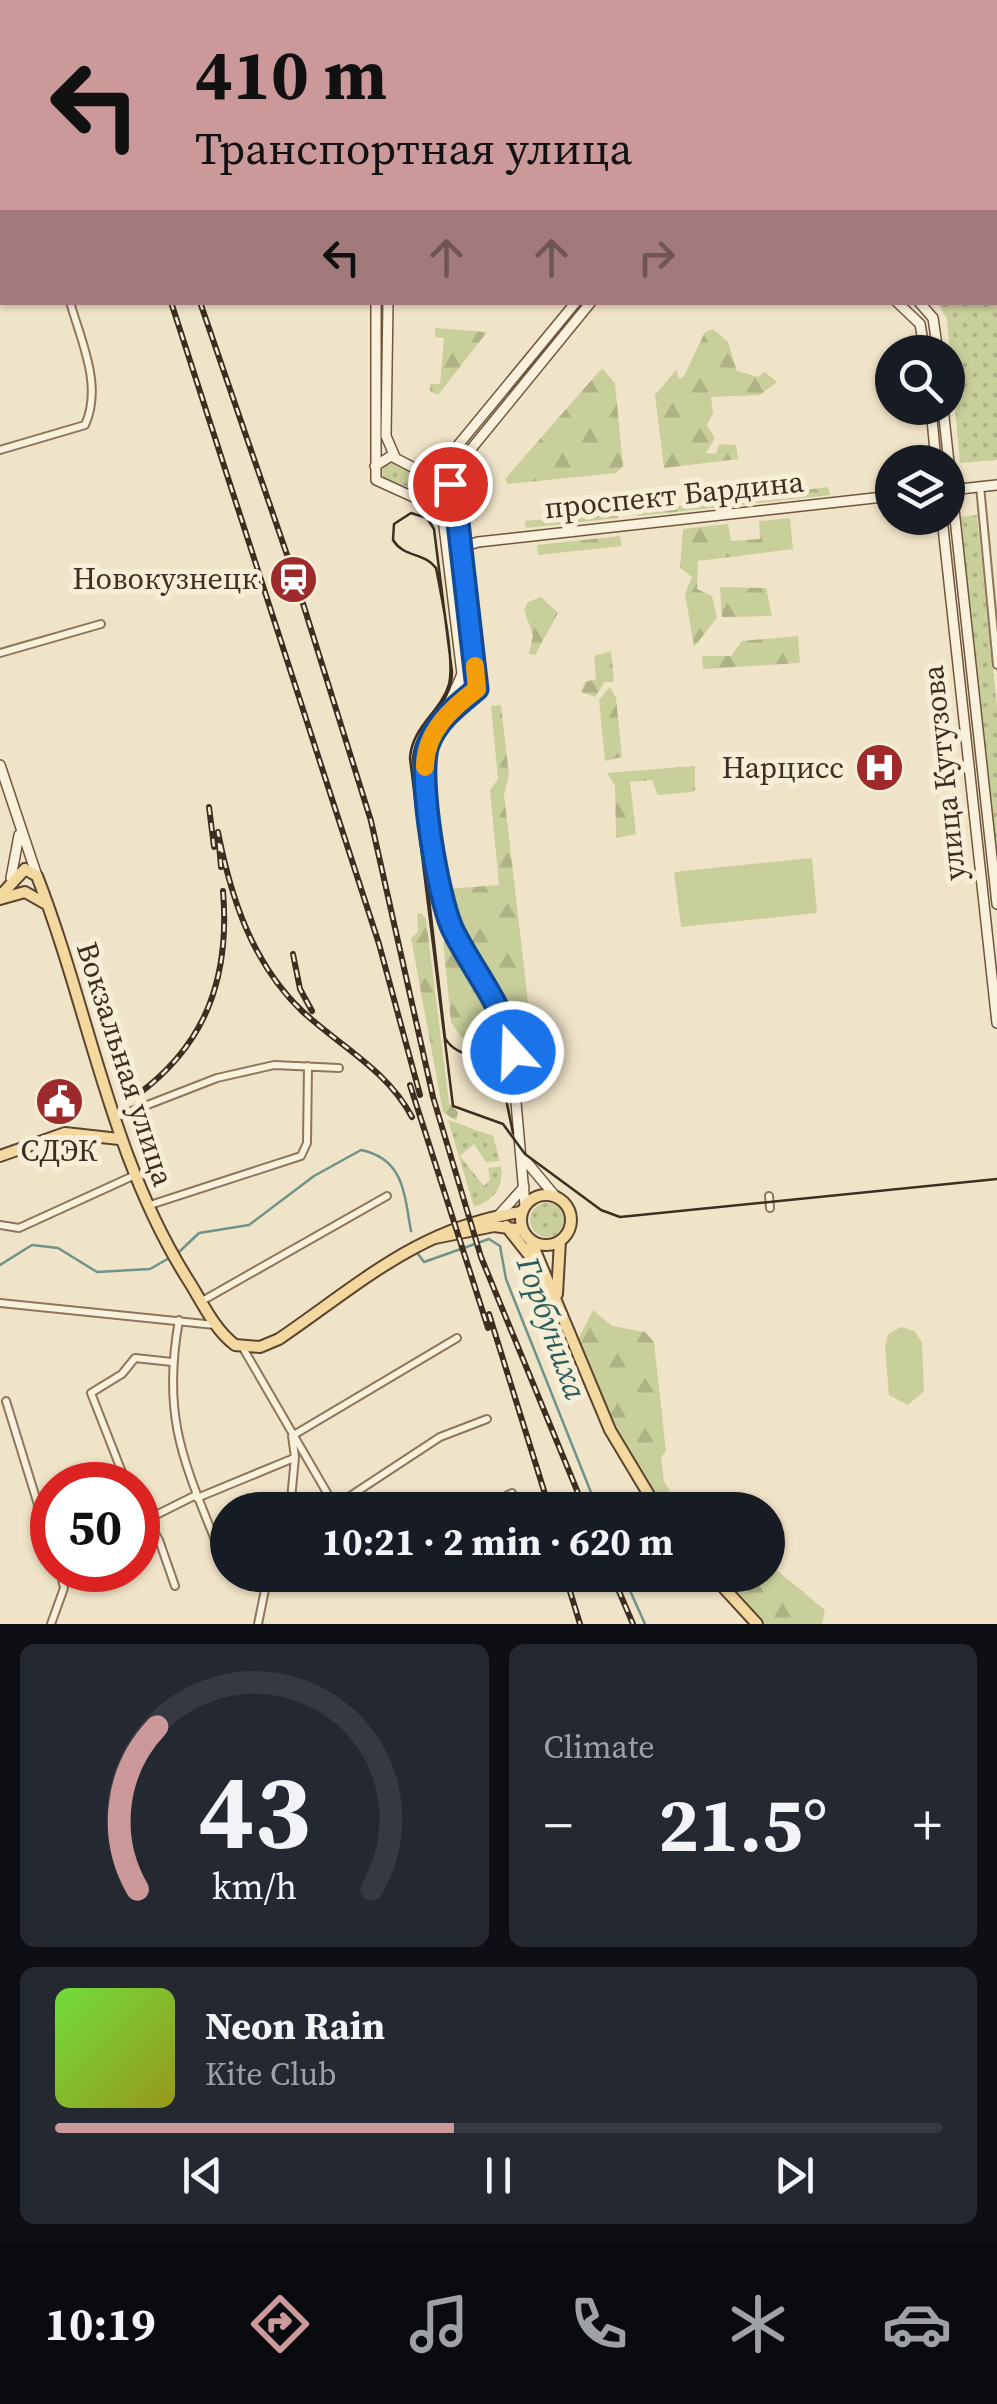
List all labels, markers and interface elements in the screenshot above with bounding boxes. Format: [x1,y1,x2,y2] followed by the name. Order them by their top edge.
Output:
[195,26,387,122] text: 410 m
[30,40,160,170] icon: left
[195,117,632,179] text: Транспортная улица
[314,230,369,285] icon: left
[419,230,474,285] icon: ahead
[524,230,579,285] icon: ahead
[629,230,684,285] icon: right
[875,335,965,535] map controls
[875,335,965,425] button: search
[408,442,493,527] pin
[875,445,965,535] button: layers
[423,457,478,512] icon: arrive
[542,460,806,529] street label: проспект Бардина
[267,553,319,605] station icon: Новокузнецк
[72,558,258,599] place label: Новокузнецк
[912,663,975,883] street label: улица Кутузова
[853,742,905,794] hospital icon: Нарцисс
[722,747,844,788] place label: Нарцисс
[67,937,184,1192] street label: Вокзальная улица
[461,1000,565,1104] position arrow
[33,1076,85,1128] public building icon: СДЭК
[21,1130,98,1171] place label: СДЭК
[506,1250,598,1406] water label: Горбуниха
[30,1462,160,1592] speed limit sign: 50
[321,1516,674,1568] text: 10:21 · 2 min · 620 m
[544,1725,655,1769] text: Climate
[198,1739,311,1882] text: 43
[658,1773,827,1876] text: 21.5°
[544,1787,573,1862] text: −
[913,1787,942,1862] text: +
[212,1862,297,1911] text: km/h
[205,2000,385,2052] text: Neon Rain
[205,2052,337,2096] text: Kite Club
[175,2148,230,2203] icon: previous
[471,2148,526,2203] icon: pause
[767,2148,822,2203] icon: next
[245,2289,315,2359] icon: directions
[404,2289,474,2359] icon: music
[564,2289,634,2359] icon: phone
[723,2289,793,2359] icon: climate
[882,2289,952,2359] icon: car
[45,2293,156,2355] text: 10:19

